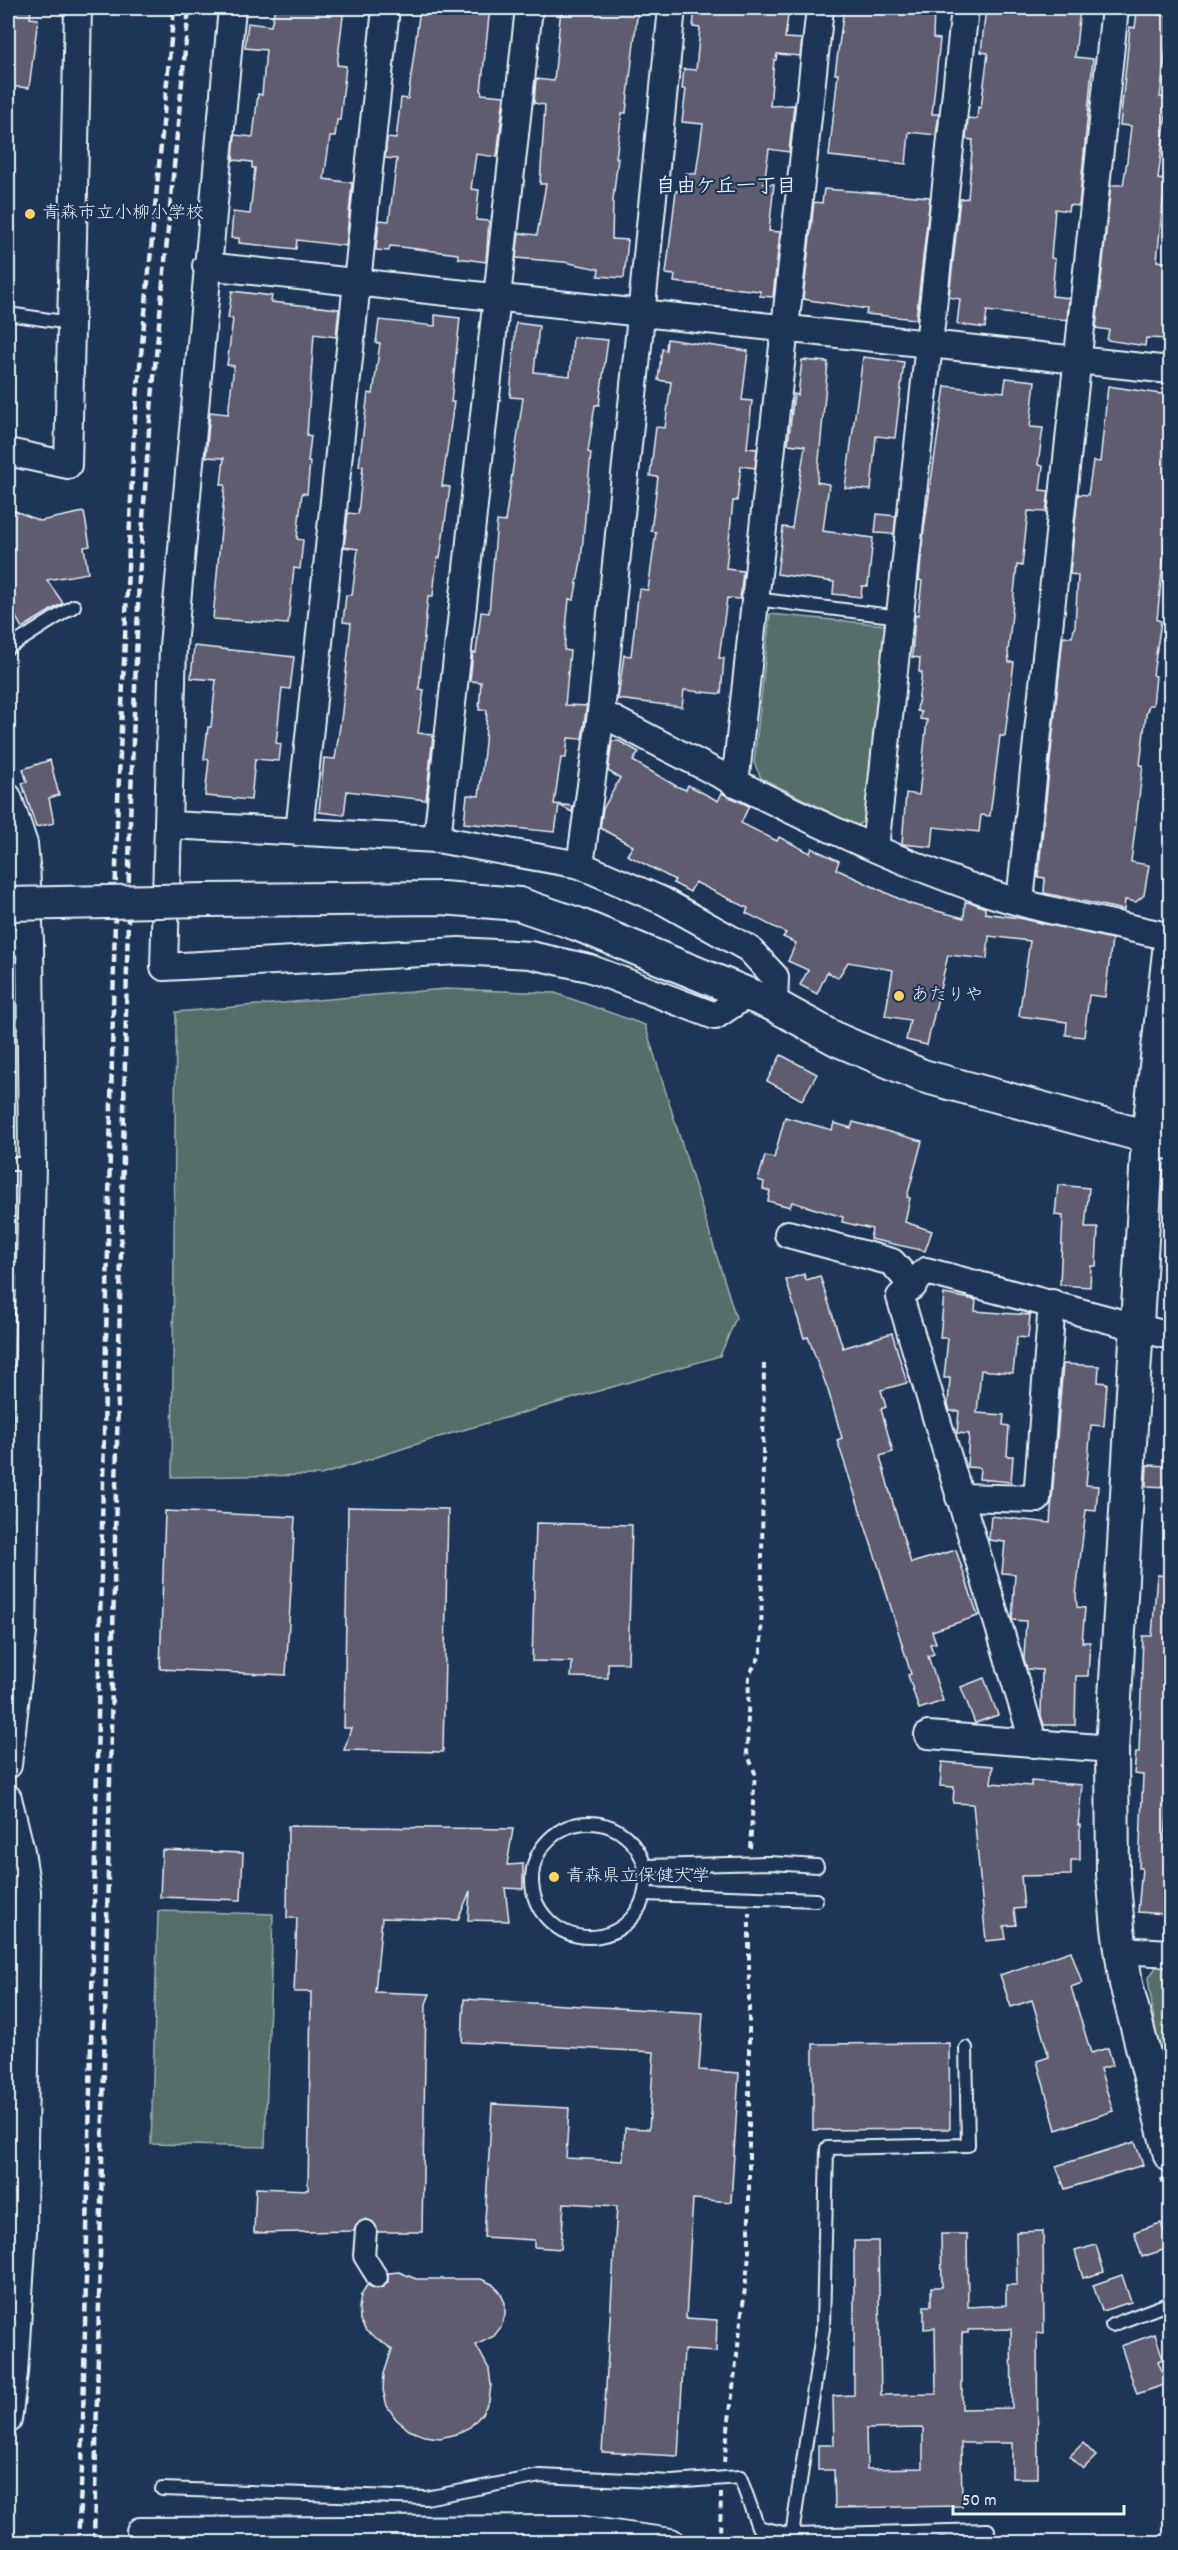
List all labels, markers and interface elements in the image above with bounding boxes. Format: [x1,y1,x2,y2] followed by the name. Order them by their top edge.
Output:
[656,174,796,202] district label: 自由ケ丘一丁目
[42,202,204,227] place label: 青森市立小柳小学校
[23,207,37,221] marker: 青森市立小柳小学校
[911,984,983,1009] place label: あたりや
[892,989,906,1003] marker: あたりや
[566,1865,710,1890] place label: 青森県立保健大学
[547,1870,561,1884] marker: 青森県立保健大学
[953,2478,1124,2516] scale bar
[962,2489,997,2514] text: 50 m

